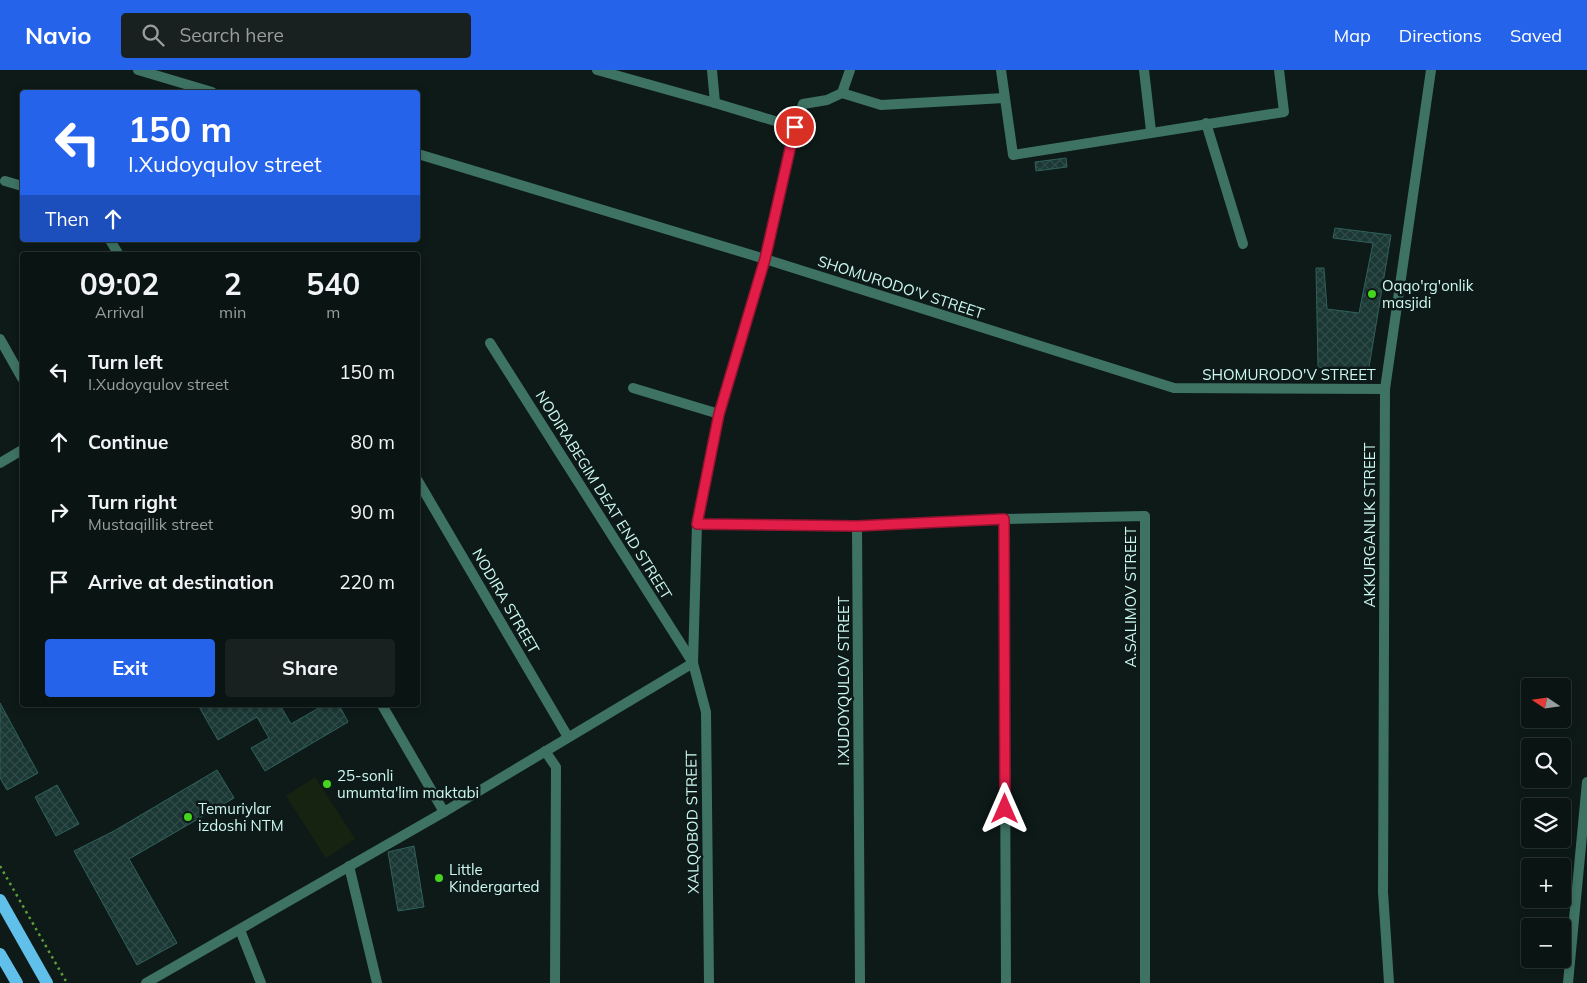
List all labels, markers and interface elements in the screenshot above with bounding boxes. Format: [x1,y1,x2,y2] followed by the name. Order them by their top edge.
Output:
[121,13,471,58] search box
[25,20,91,50] text: Navio
[139,21,167,49] icon: search
[179,23,284,47] text: Search here
[1334,24,1371,47] text: Map
[1399,24,1482,47] text: Directions
[1510,24,1562,47] text: Saved
[774,106,816,148] pin
[128,107,232,151] text: 150 m
[45,110,110,175] icon: left
[781,113,809,141] icon: arrive
[128,150,322,178] text: I.Хudoyqulov street
[99,205,127,233] icon: ahead
[45,207,89,231] text: Then
[815,251,987,323] street label: SHOMURODO'V STREET
[80,265,159,303] text: 09:02
[224,265,242,303] text: 2
[306,265,360,303] text: 540
[1382,276,1474,312] place label: Oqqo'rg'onlik masjidi
[1366,288,1378,300] marker: Oqqo'rg'onlik masjidi
[95,302,144,322] text: Arrival
[219,302,246,322] text: min
[326,302,340,322] text: m
[88,350,163,374] text: Turn left
[45,358,73,386] icon: left
[339,360,395,384] text: 150 m
[1202,365,1376,384] street label: SHOMURODO'V STREET
[88,374,229,394] text: I.Хudoyqulov street
[532,387,676,603] street label: NODIRABEGIM DEAT END STREET
[45,428,73,456] icon: ahead
[88,430,168,454] text: Continue
[351,430,395,454] text: 80 m
[1360,443,1379,607] street label: AKKURGANLIK STREET
[88,490,177,514] text: Turn right
[45,498,73,526] icon: right
[351,500,395,524] text: 90 m
[88,514,213,534] text: Mustaqillik street
[1121,527,1140,667] street label: A.SALIMOV STREET
[468,545,544,657] street label: NODIRA STREET
[45,568,73,596] icon: arrive
[88,570,274,594] text: Arrive at destination
[339,570,395,594] text: 220 m
[834,596,853,766] street label: I.ХUDOYQULOV STREET
[45,639,215,697] button: Exit
[225,639,395,697] button: Share
[1521,678,1571,728] north arrow
[1521,678,1571,968] map controls
[1521,738,1571,788] button: search
[681,750,703,894] street label: ХALQOBOD STREET
[337,766,479,802] place label: 25-sonli umumta'lim maktabi
[321,778,333,790] marker: 25-sonli umumta'lim maktabi
[978,782,1030,834] position arrow
[1521,798,1571,848] button: layers
[198,799,284,835] place label: Temuriylar izdoshi NTM
[182,811,194,823] marker: Temuriylar izdoshi NTM
[1521,858,1571,908] button: +
[449,860,540,896] place label: Little Kindergarted
[433,872,445,884] marker: Little Kindergarted
[1521,918,1571,968] button: −

